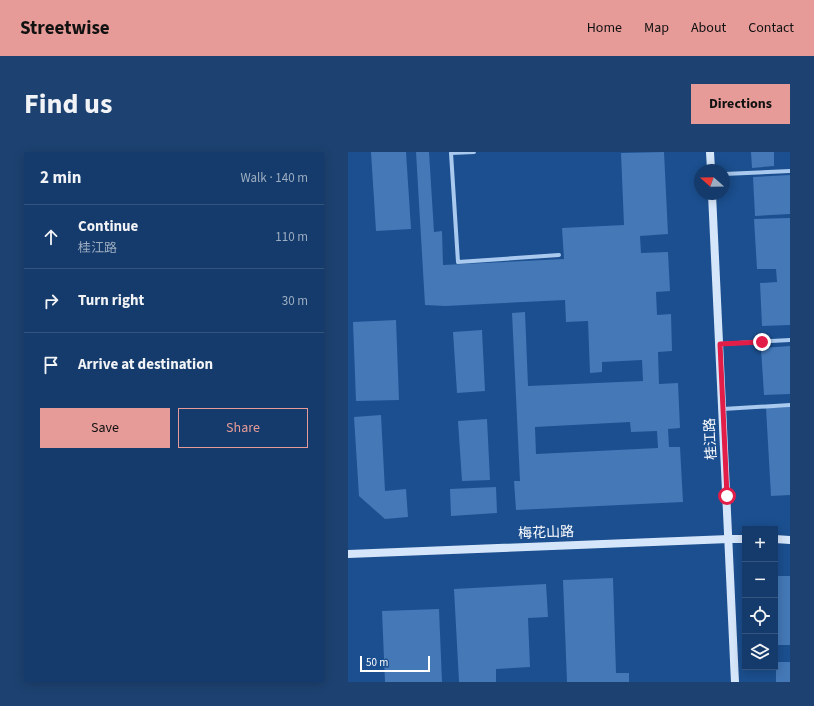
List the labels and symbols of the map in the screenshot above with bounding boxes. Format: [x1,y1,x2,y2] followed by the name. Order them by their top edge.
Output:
[694,164,730,200] north arrow
[753,333,771,351] route end
[700,418,722,460] street label: 桂江路
[718,487,736,505] route start
[518,522,574,544] street label: 梅花山路
[360,654,430,673] scale bar

